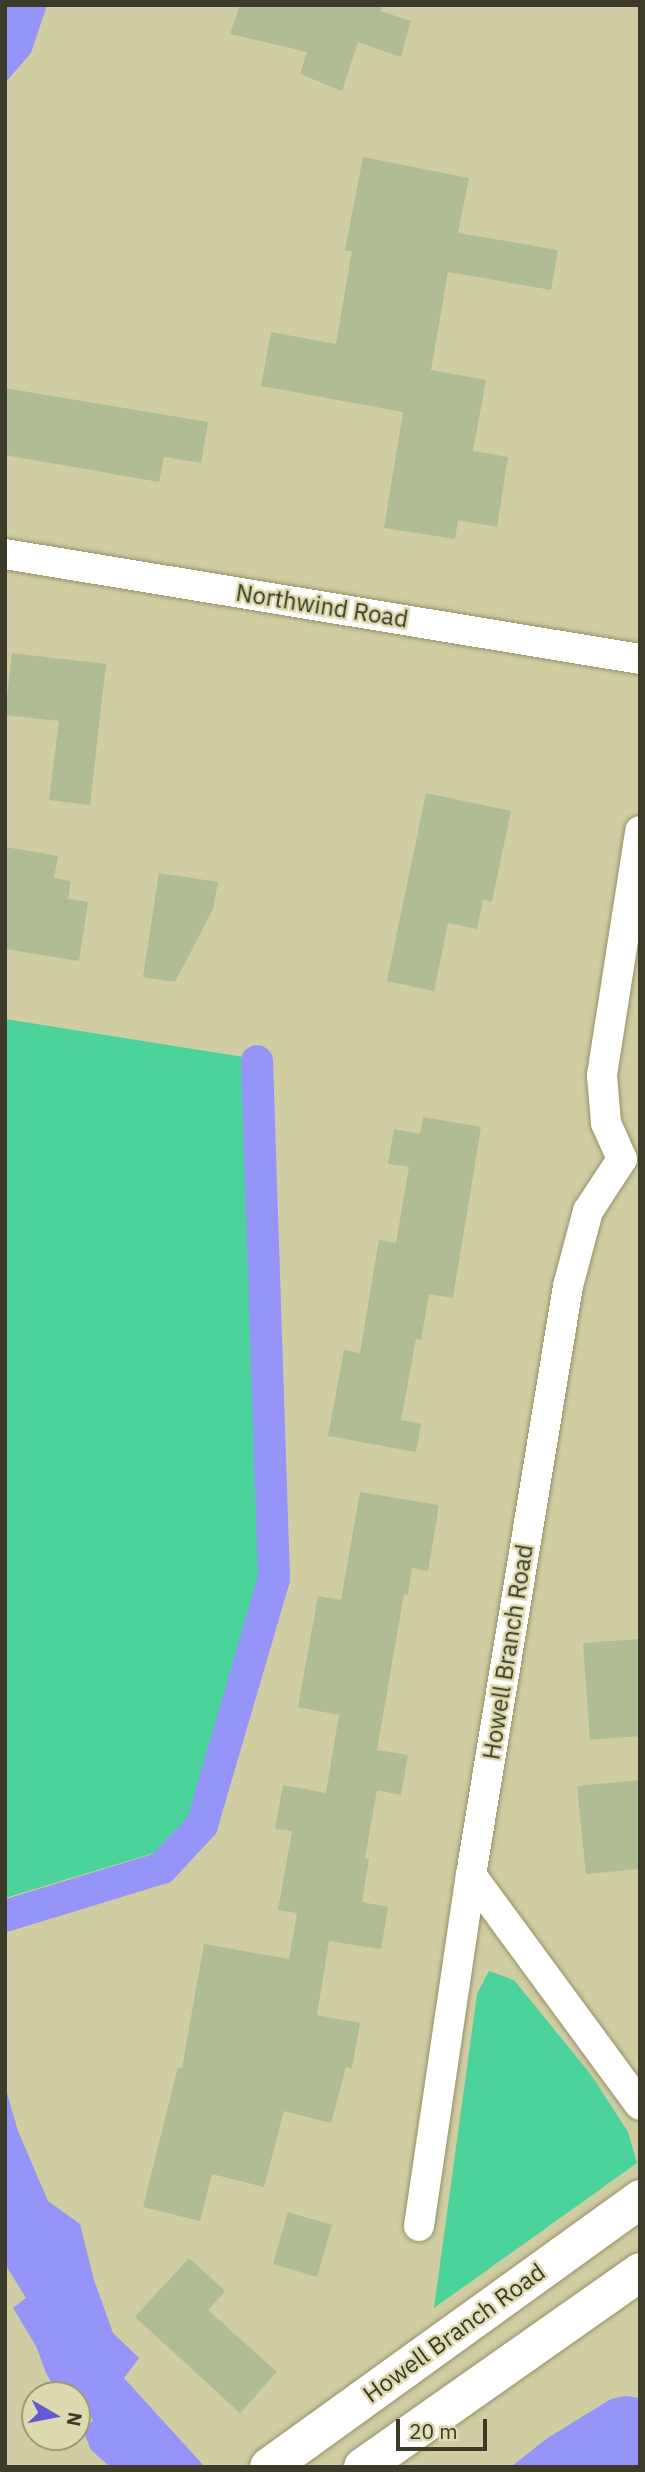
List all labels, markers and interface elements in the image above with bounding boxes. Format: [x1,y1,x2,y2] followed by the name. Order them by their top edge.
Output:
[234,578,410,634] street label: Northwind Road
[477,1542,539,1762] street label: Howell Branch Road
[357,2257,551,2409] street label: Howell Branch Road
[21,2381,91,2451] north arrow
[400,2406,491,2450] scale bar
[62,2410,88,2428] text: N
[409,2417,458,2445] text: 20 m

